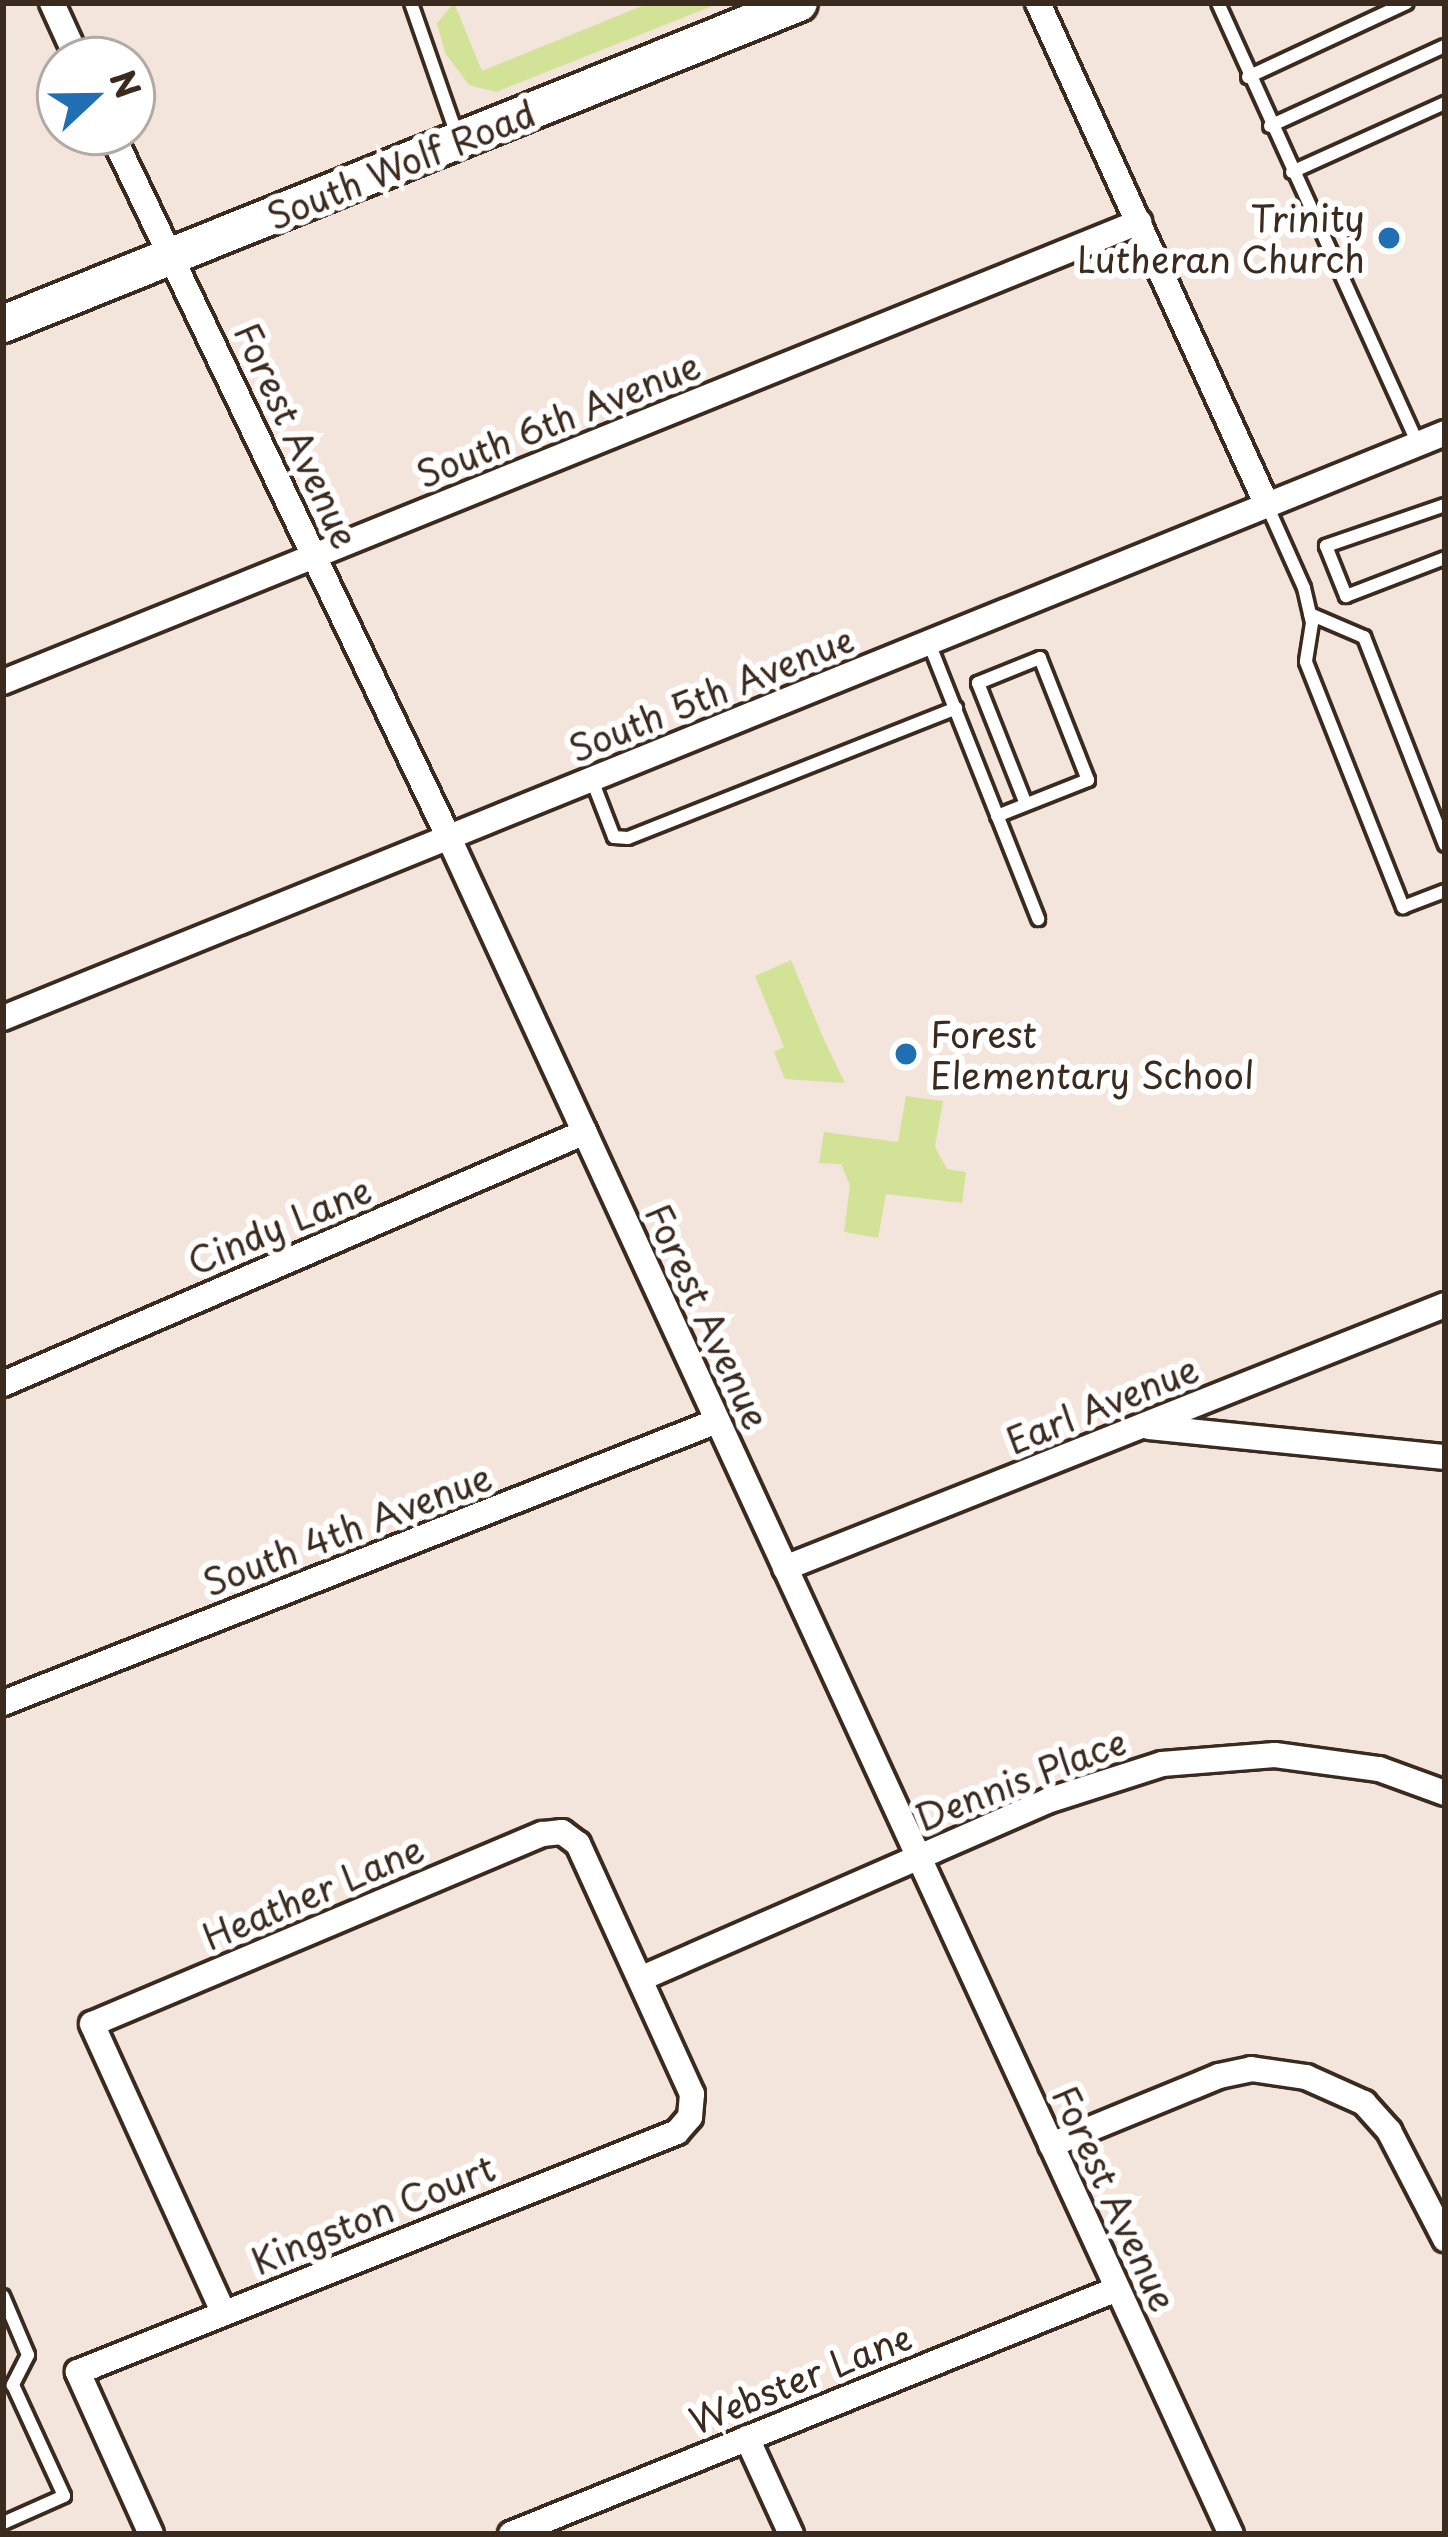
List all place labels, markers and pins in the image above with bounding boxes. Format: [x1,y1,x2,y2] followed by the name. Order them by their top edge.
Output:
[1077,195,1365,280] place label: Trinity Lutheran Church
[1376,225,1402,251] marker: Trinity Lutheran Church
[930,1011,1254,1096] place label: Forest Elementary School
[893,1041,919,1067] marker: Forest Elementary School

